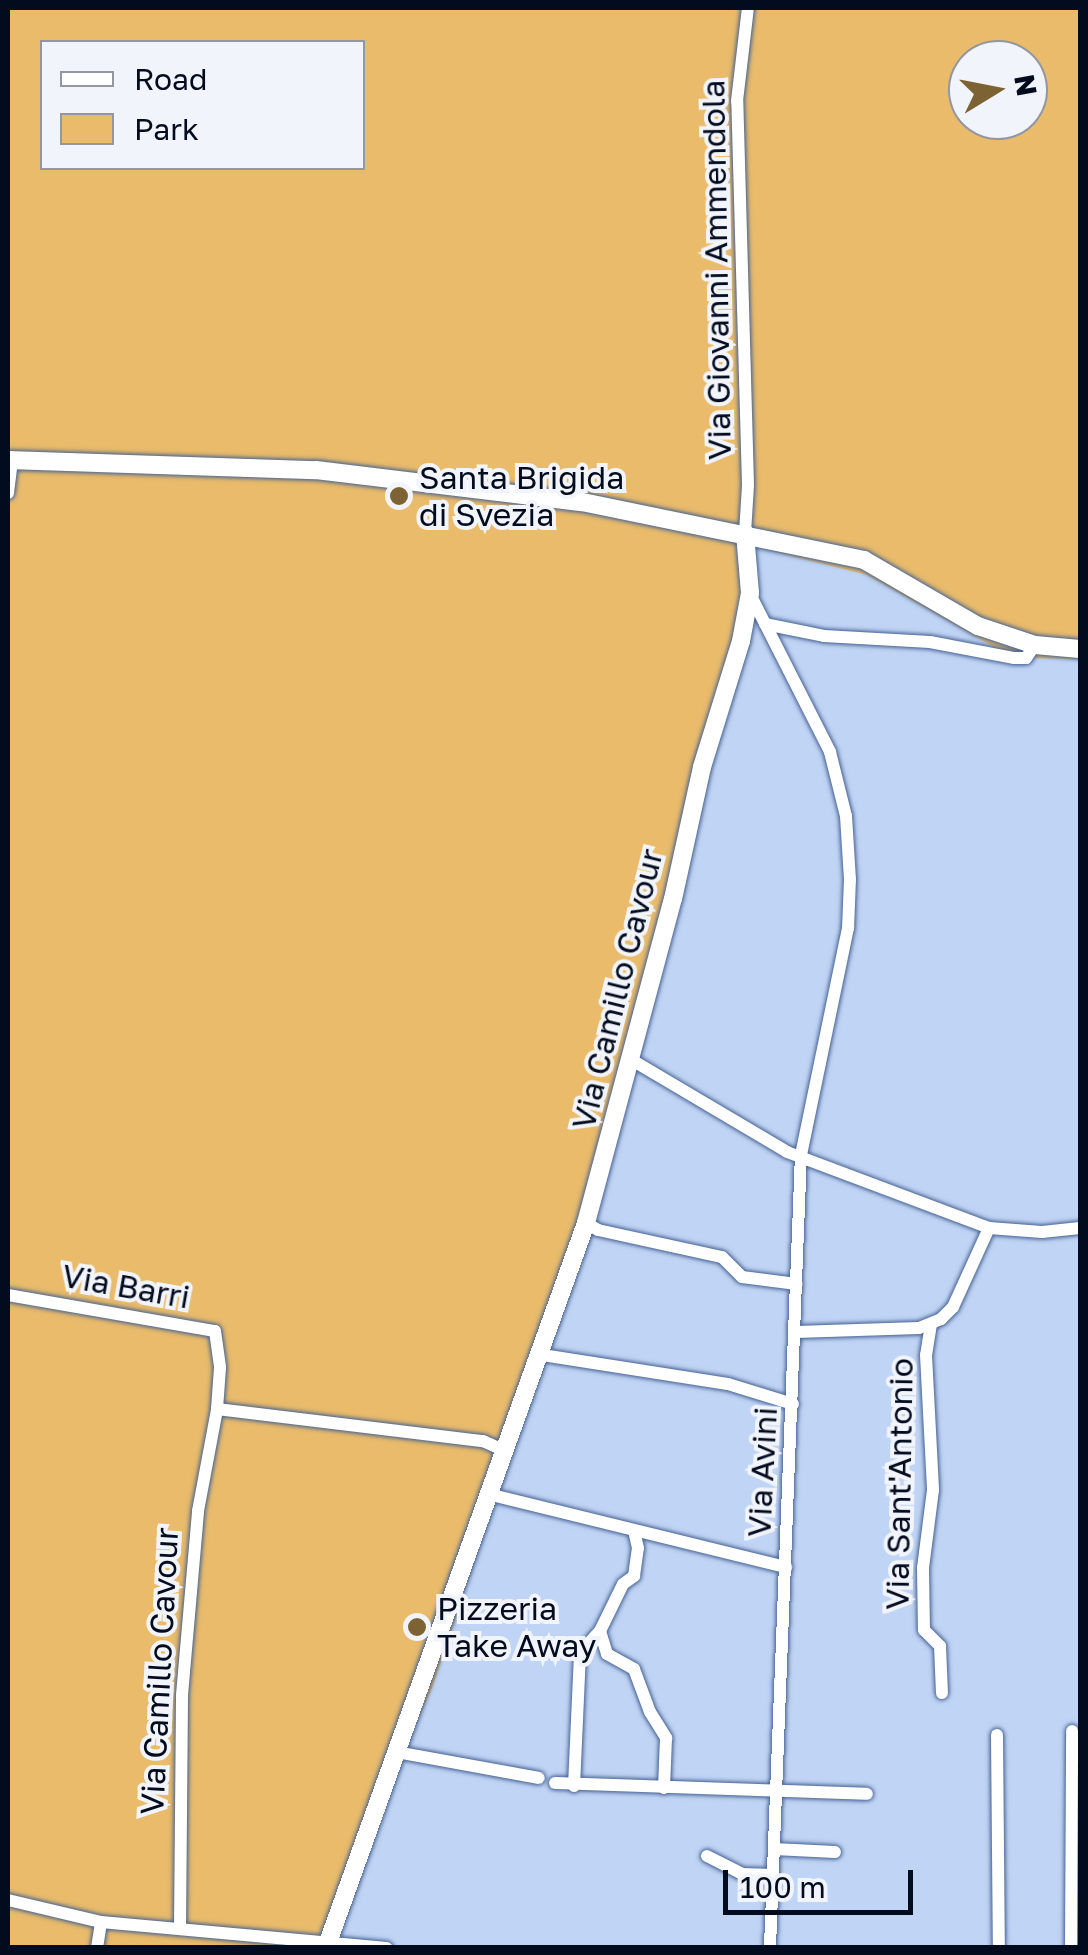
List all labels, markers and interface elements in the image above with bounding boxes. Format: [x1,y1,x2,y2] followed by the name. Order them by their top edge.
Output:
[40,40,365,170] legend
[948,40,1048,140] north arrow
[134,61,208,97] text: Road
[1008,72,1044,98] text: N
[693,80,739,460] street label: Via Giovanni Ammendola
[134,111,199,147] text: Park
[419,459,624,534] place label: Santa Brigida di Svezia
[388,485,410,507] marker: Santa Brigida di Svezia
[564,845,670,1133] street label: Via Camillo Cavour
[59,1256,193,1316] street label: Via Barri
[878,1358,920,1610] street label: Via Sant'Antonio
[739,1406,785,1538] street label: Via Avini
[132,1526,186,1816] street label: Via Camillo Cavour
[437,1590,597,1665] place label: Pizzeria Take Away
[406,1616,428,1638] marker: Pizzeria Take Away
[728,1850,918,1912] scale bar
[740,1869,826,1905] text: 100 m

